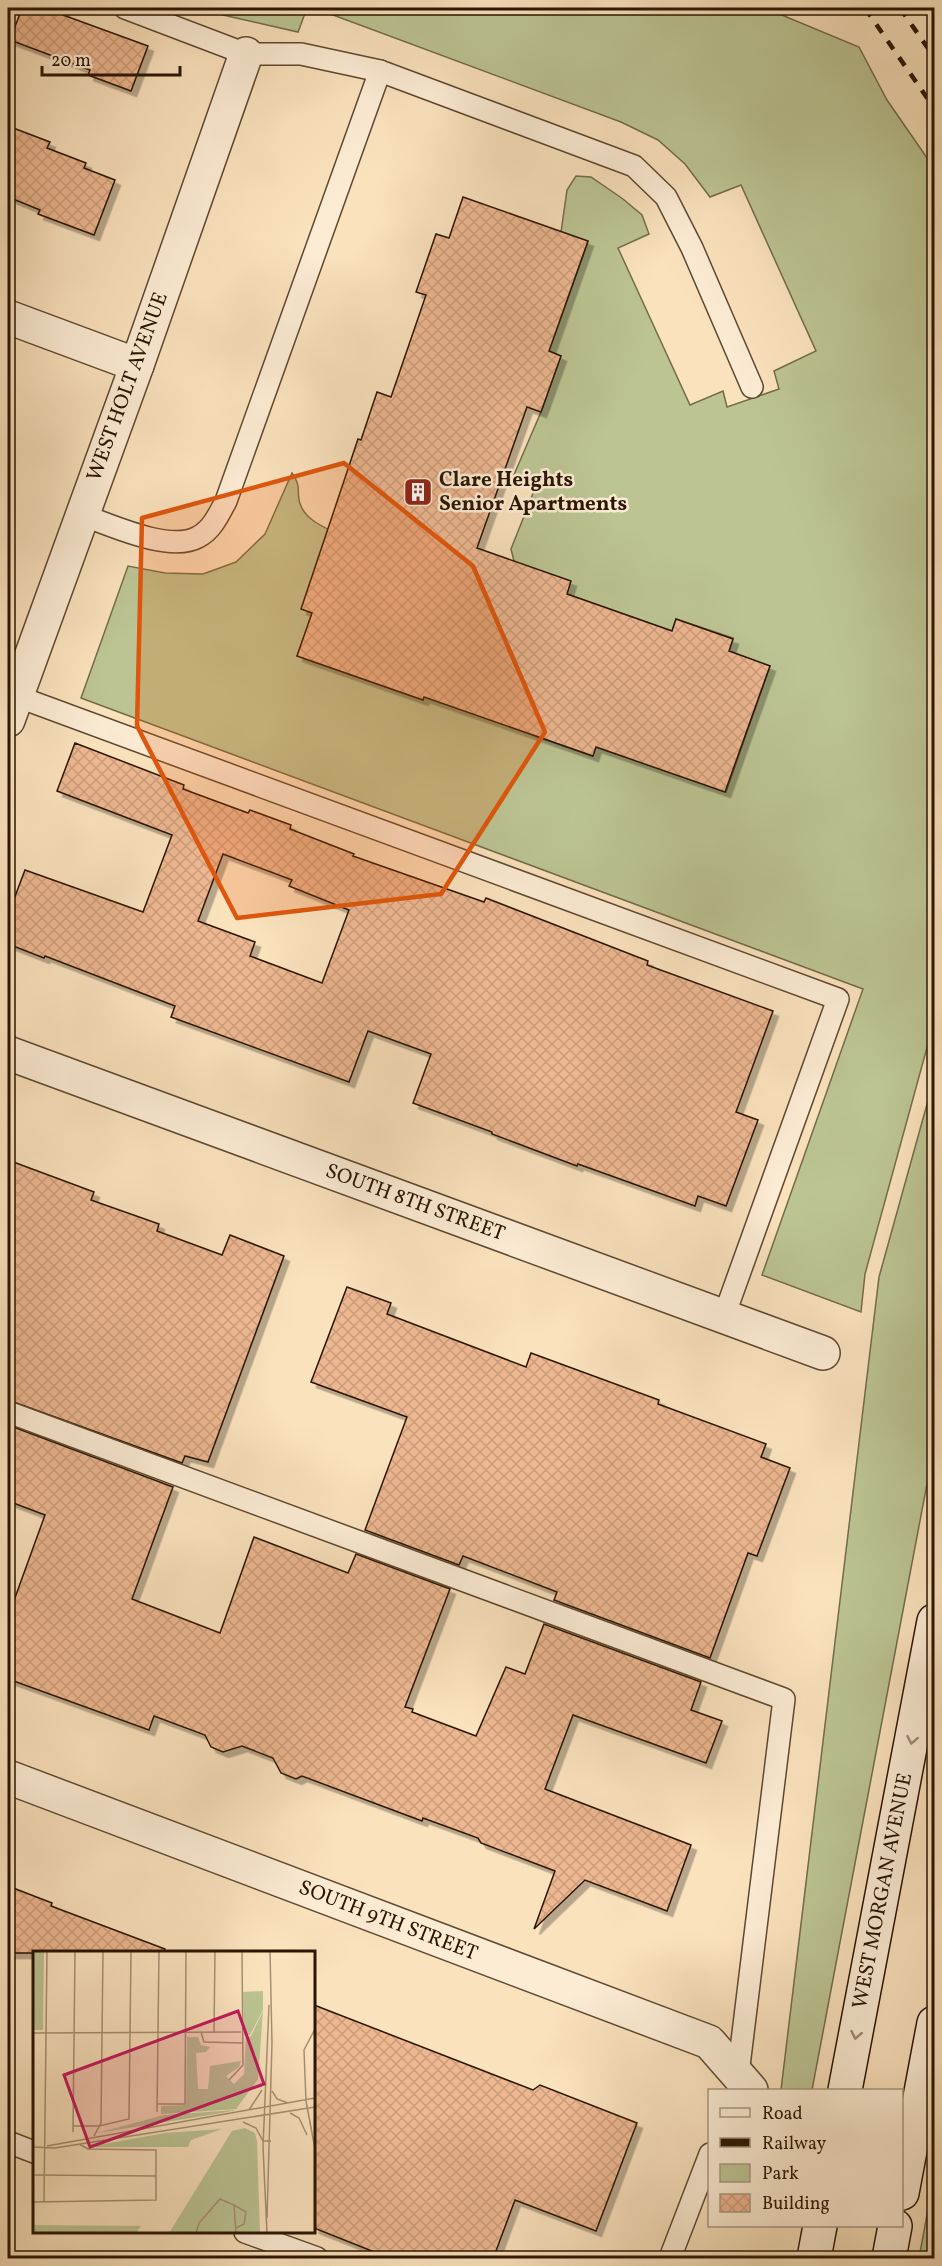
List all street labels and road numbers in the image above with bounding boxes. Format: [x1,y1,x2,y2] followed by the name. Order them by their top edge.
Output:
[80,288,176,486] street label: WEST HOLT AVENUE
[321,1157,509,1249] street label: SOUTH 8TH STREET
[846,1770,920,2012] street label: WEST MORGAN AVENUE
[294,1874,482,1968] street label: SOUTH 9TH STREET

